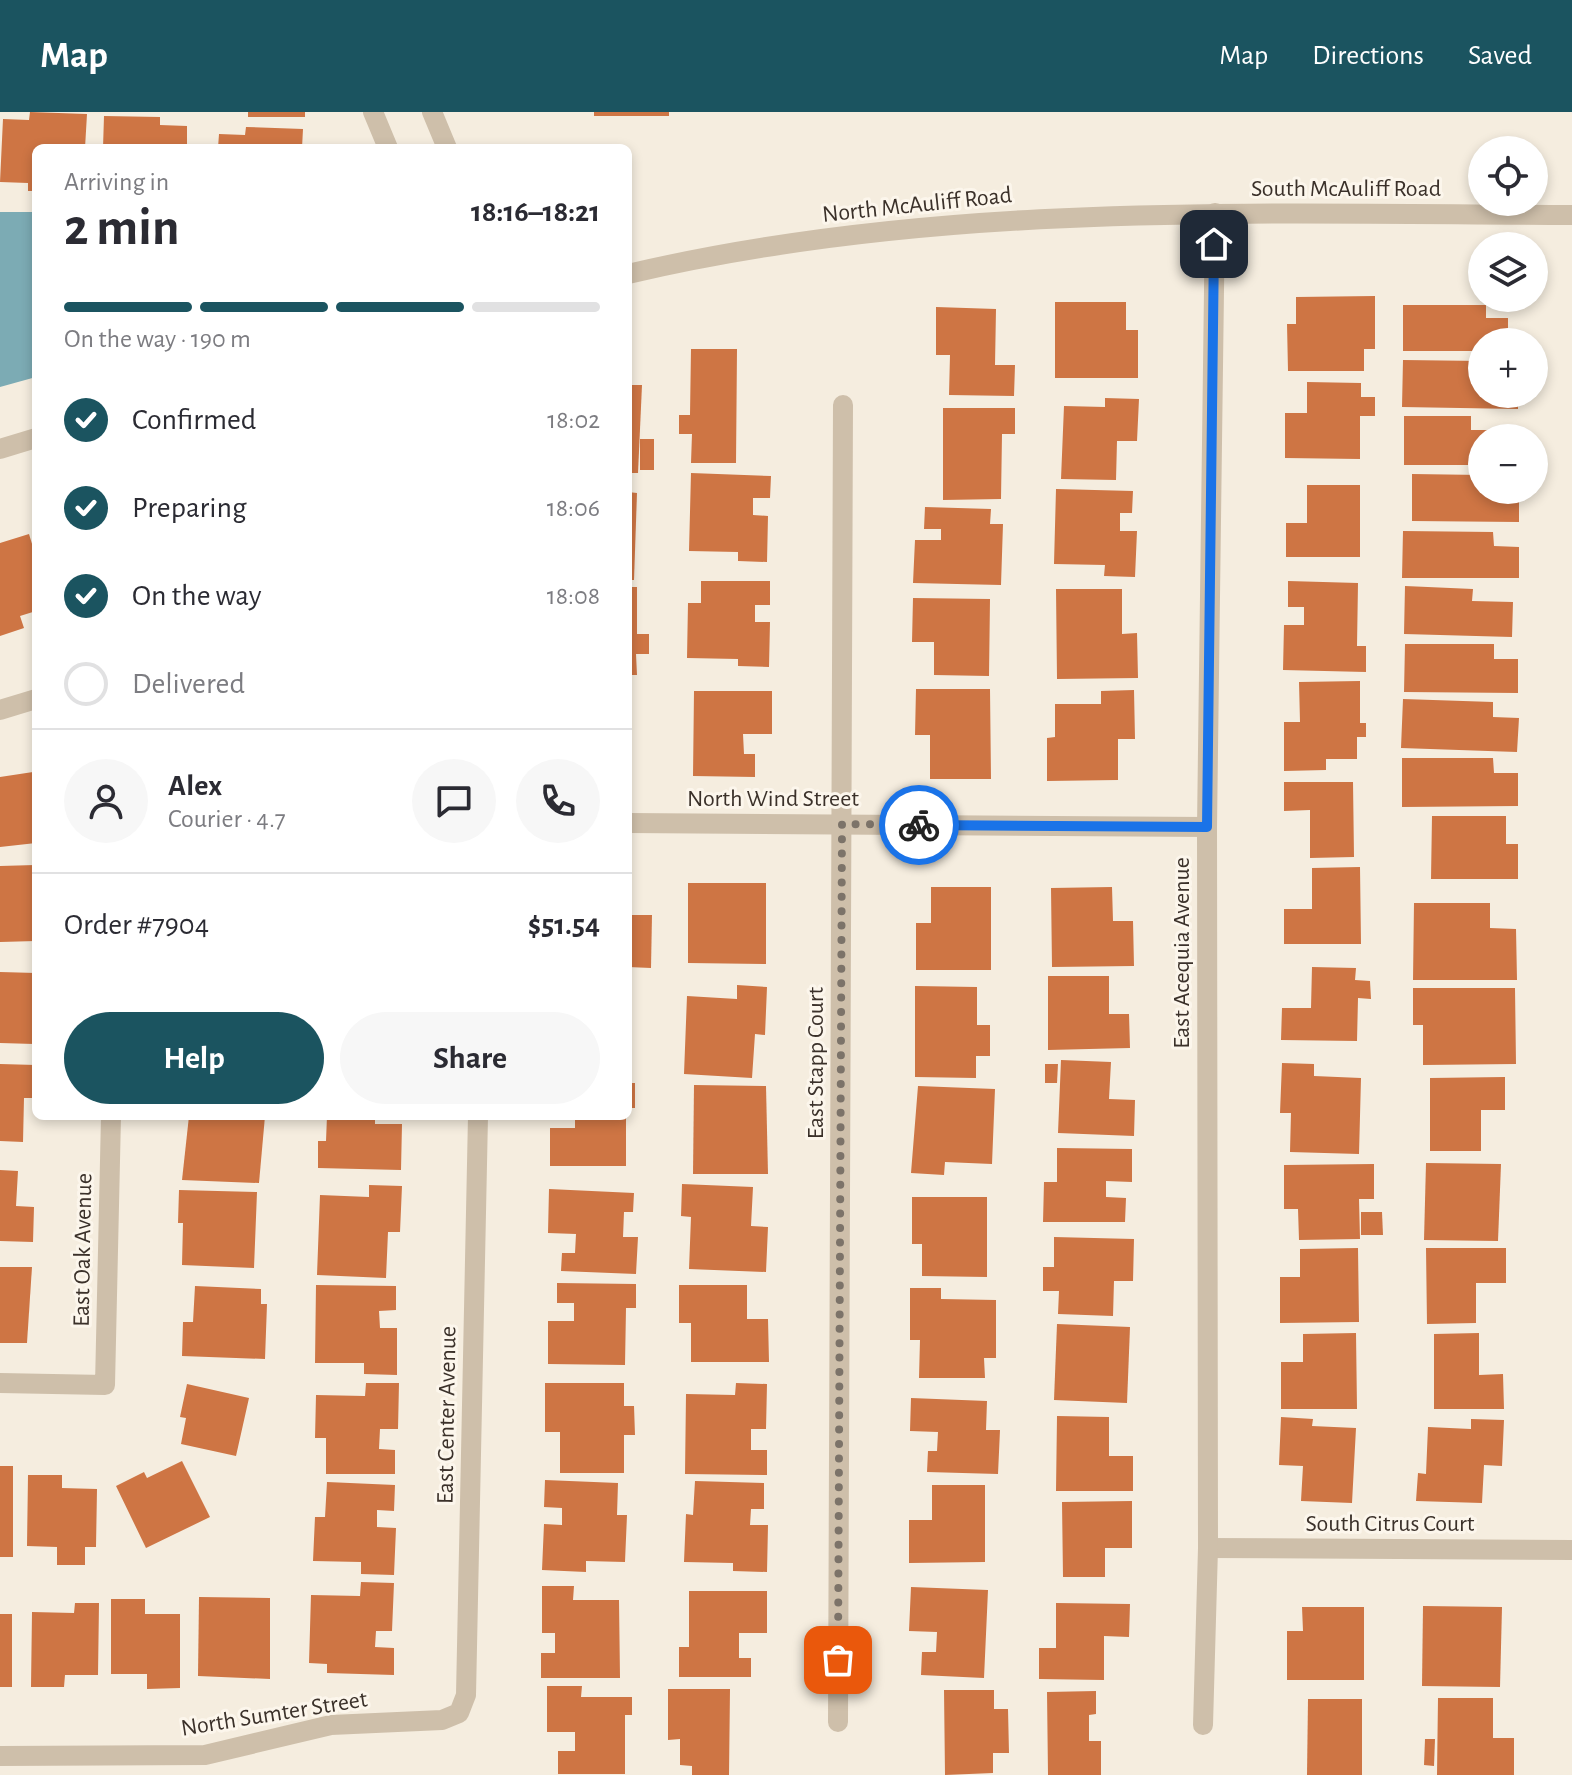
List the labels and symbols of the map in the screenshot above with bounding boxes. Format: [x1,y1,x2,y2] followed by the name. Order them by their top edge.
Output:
[1251,177,1441,201] street label: South McAuliff Road
[821,183,1013,227] street label: North McAuliff Road
[1180,210,1248,278] pin
[879,785,959,865] courier
[687,787,859,811] street label: North Wind Street
[1170,857,1194,1049] street label: East Acequia Avenue
[804,986,828,1139] street label: East Stapp Court
[70,1173,96,1327] street label: East Oak Avenue
[433,1326,461,1504] street label: East Center Avenue
[1306,1512,1475,1536] street label: South Citrus Court
[804,1626,872,1694] pin
[179,1687,369,1741] street label: North Sumter Street

